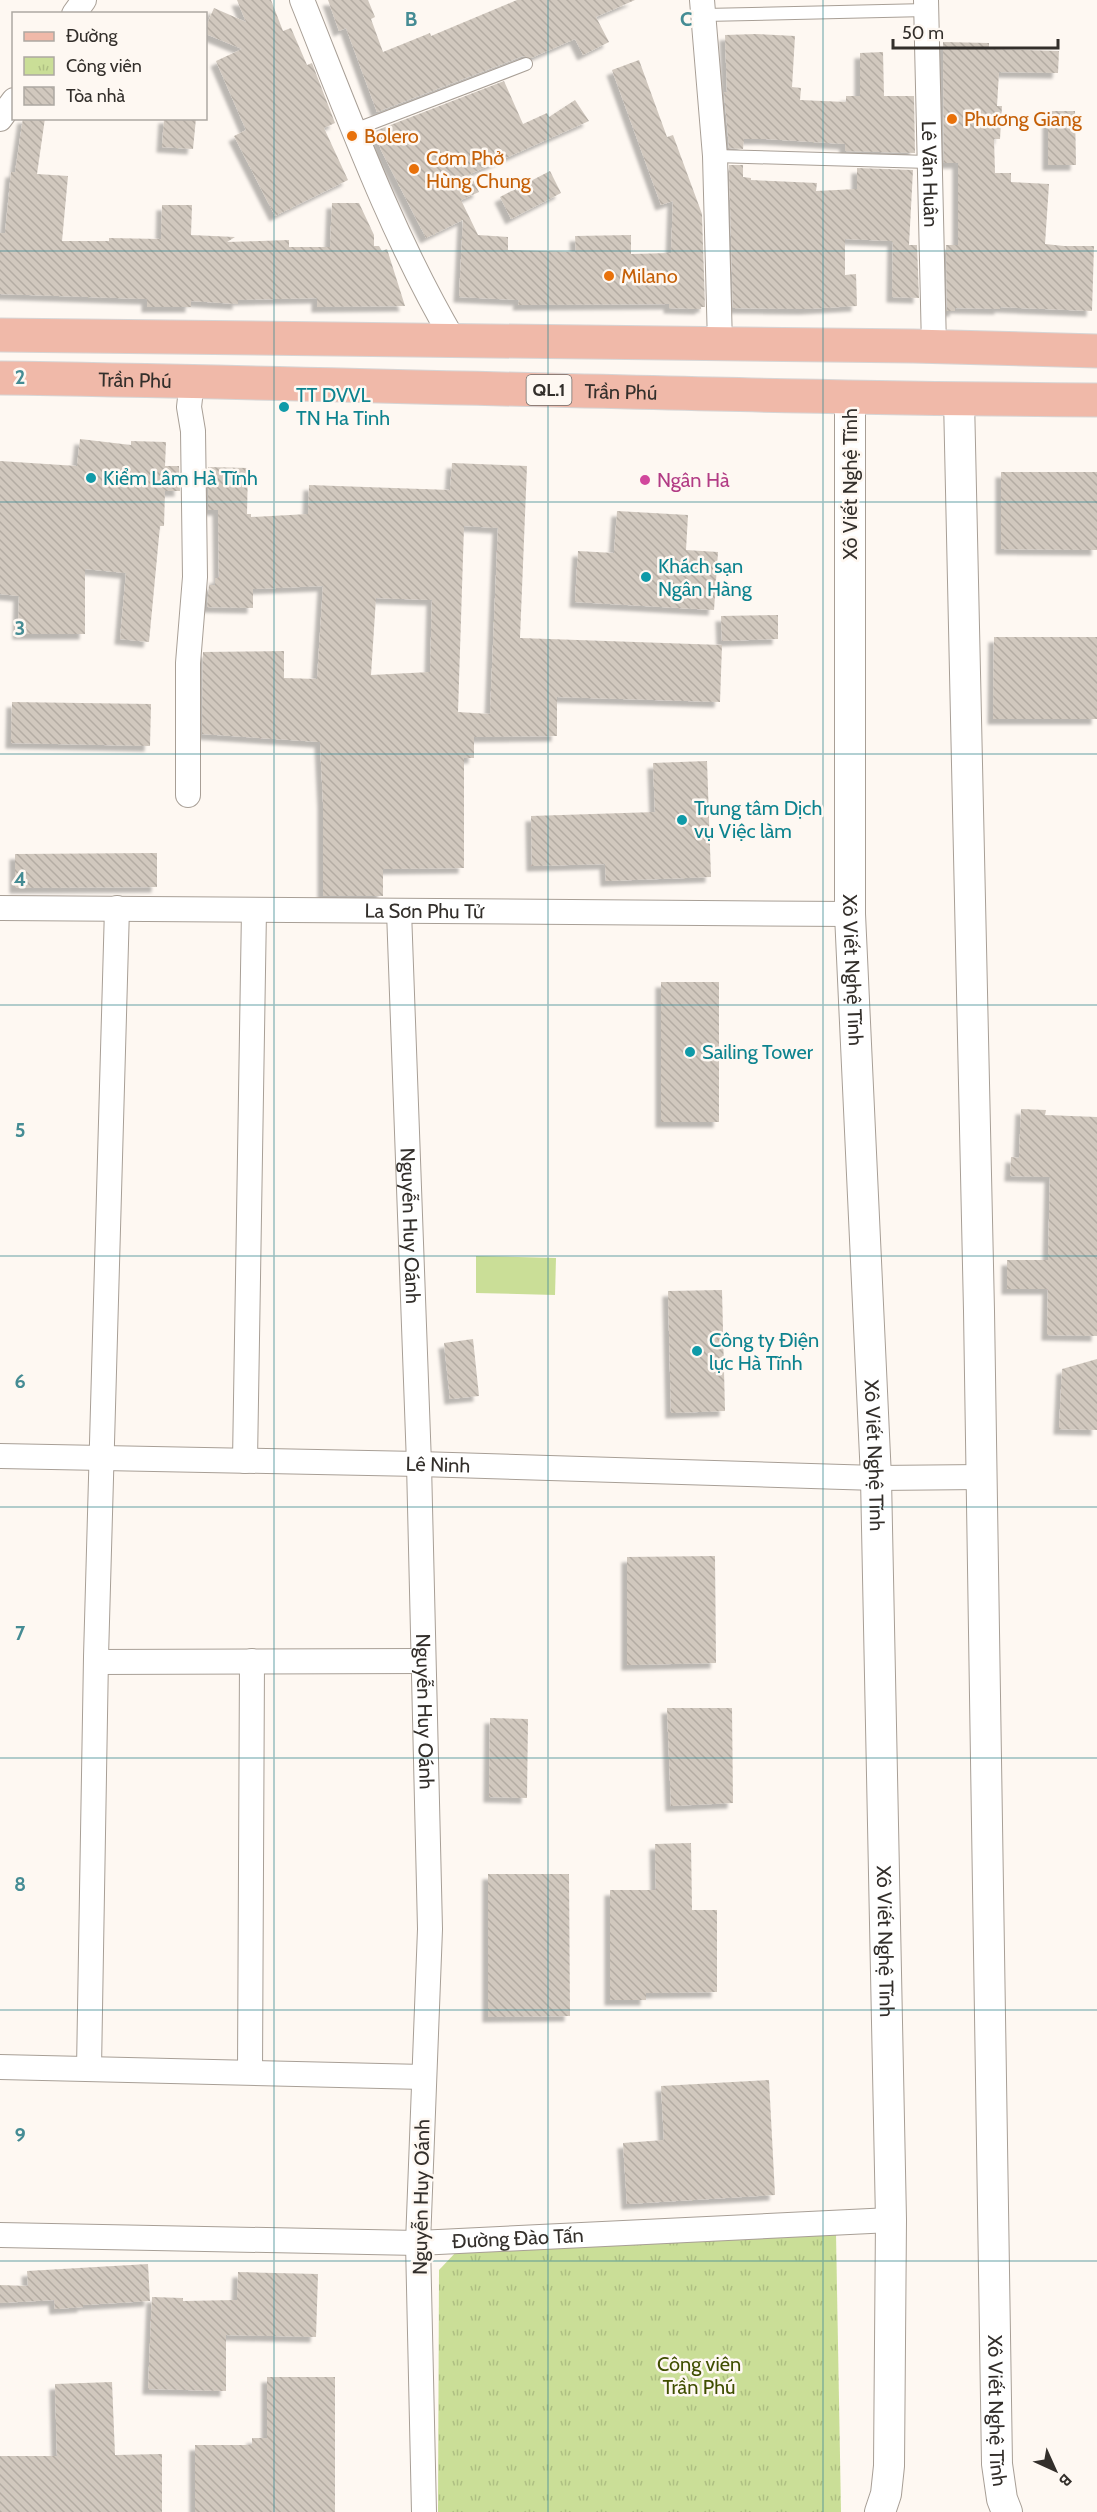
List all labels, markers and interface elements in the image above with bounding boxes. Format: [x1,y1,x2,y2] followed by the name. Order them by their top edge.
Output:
[405,7,417,31] text: B
[680,7,692,31] text: C
[12,12,207,120] legend
[893,12,1058,50] scale bar
[902,22,944,44] text: 50 m
[66,25,119,47] text: Đường
[66,55,142,77] text: Công viên
[66,85,126,107] text: Tòa nhà
[964,107,1083,131] place label: Phương Giang
[945,112,959,126] marker: Phương Giang
[917,120,943,227] street label: Lê Văn Huân
[364,124,419,148] place label: Bolero
[345,129,359,143] marker: Bolero
[426,146,532,193] place label: Cơm Phở Hùng Chung
[407,162,421,176] marker: Cơm Phở Hùng Chung
[621,264,678,288] place label: Milano
[602,269,616,283] marker: Milano
[15,365,25,389] text: 2
[98,368,172,393] street label: Trần Phú
[526,375,572,405] road number: QL.1
[584,379,658,405] street label: Trần Phú
[296,383,390,430] place label: TT DVVL TN Ha Tinh
[277,400,291,414] marker: TT DVVL TN Ha Tinh
[838,408,862,560] street label: Xô Viết Nghệ Tĩnh
[103,466,258,490] place label: Kiểm Lâm Hà Tĩnh
[657,468,730,492] place label: Ngân Hà
[84,471,98,485] marker: Kiểm Lâm Hà Tĩnh
[638,473,652,487] marker: Ngân Hà
[658,554,753,601] place label: Khách sạn Ngân Hàng
[639,570,653,584] marker: Khách sạn Ngân Hàng
[15,616,25,640] text: 3
[694,796,822,843] place label: Trung tâm Dịch vụ Việc làm
[675,813,689,827] marker: Trung tâm Dịch vụ Việc làm
[14,867,26,891] text: 4
[838,894,868,1046] street label: Xô Viết Nghệ Tĩnh
[364,899,485,923] street label: La Sơn Phu Tử
[702,1040,814,1064] place label: Sailing Tower
[683,1045,697,1059] marker: Sailing Tower
[15,1118,25,1142] text: 5
[396,1147,425,1304] street label: Nguyễn Huy Oánh
[709,1328,819,1375] place label: Công ty Điện lực Hà Tĩnh
[690,1344,704,1358] marker: Công ty Điện lực Hà Tĩnh
[14,1369,26,1393] text: 6
[859,1379,889,1531] street label: Xô Viết Nghệ Tĩnh
[405,1452,471,1478] street label: Lê Ninh
[15,1621,26,1645] text: 7
[411,1633,439,1790] street label: Nguyễn Huy Oánh
[872,1865,899,2017] street label: Xô Viết Nghệ Tĩnh
[14,1872,26,1896] text: 8
[408,2119,434,2275] street label: Nguyễn Huy Oánh
[14,2123,26,2147] text: 9
[451,2223,584,2253] street label: Đường Đào Tấn
[983,2335,1012,2488] street label: Xô Viết Nghệ Tĩnh
[657,2352,741,2399] park label: Công viên Trần Phú
[1025,2440,1085,2500] north arrow
[1055,2470,1076,2491] text: B

